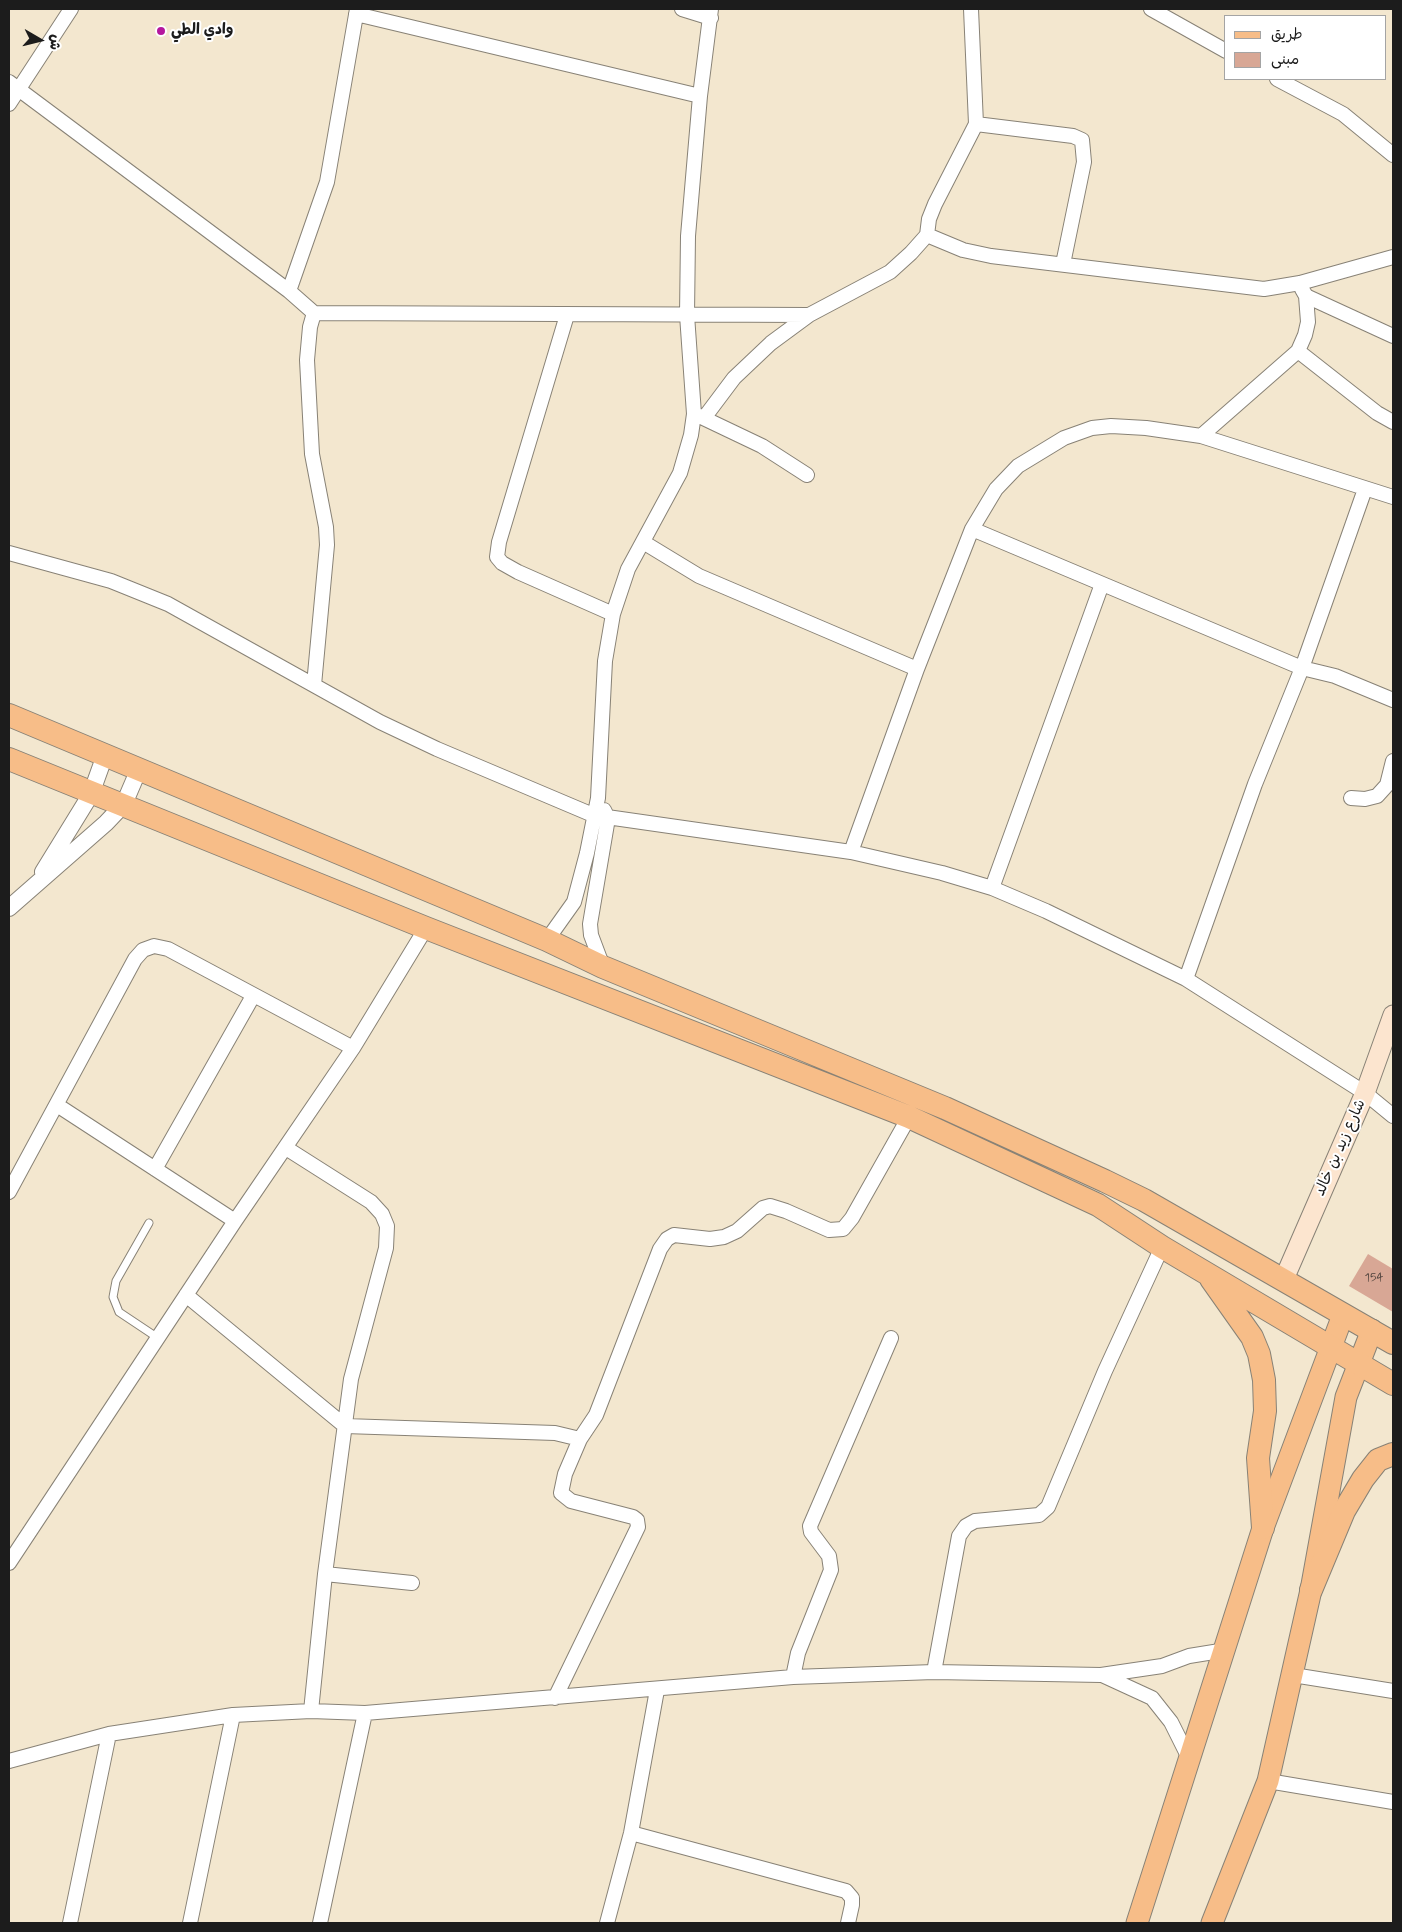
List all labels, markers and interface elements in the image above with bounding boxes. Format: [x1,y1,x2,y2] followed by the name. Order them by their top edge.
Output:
[15,15,65,65] north arrow
[1224,15,1387,80] legend
[171,22,233,40] place label: وادي الطي
[155,25,167,37] marker: وادي الطي
[1271,25,1303,45] text: طريق
[45,33,65,51] text: ش
[1271,50,1299,70] text: مبنى
[1312,1097,1370,1199] street label: شارع زيد بن خالد
[1365,1271,1383,1285] house number: 154

